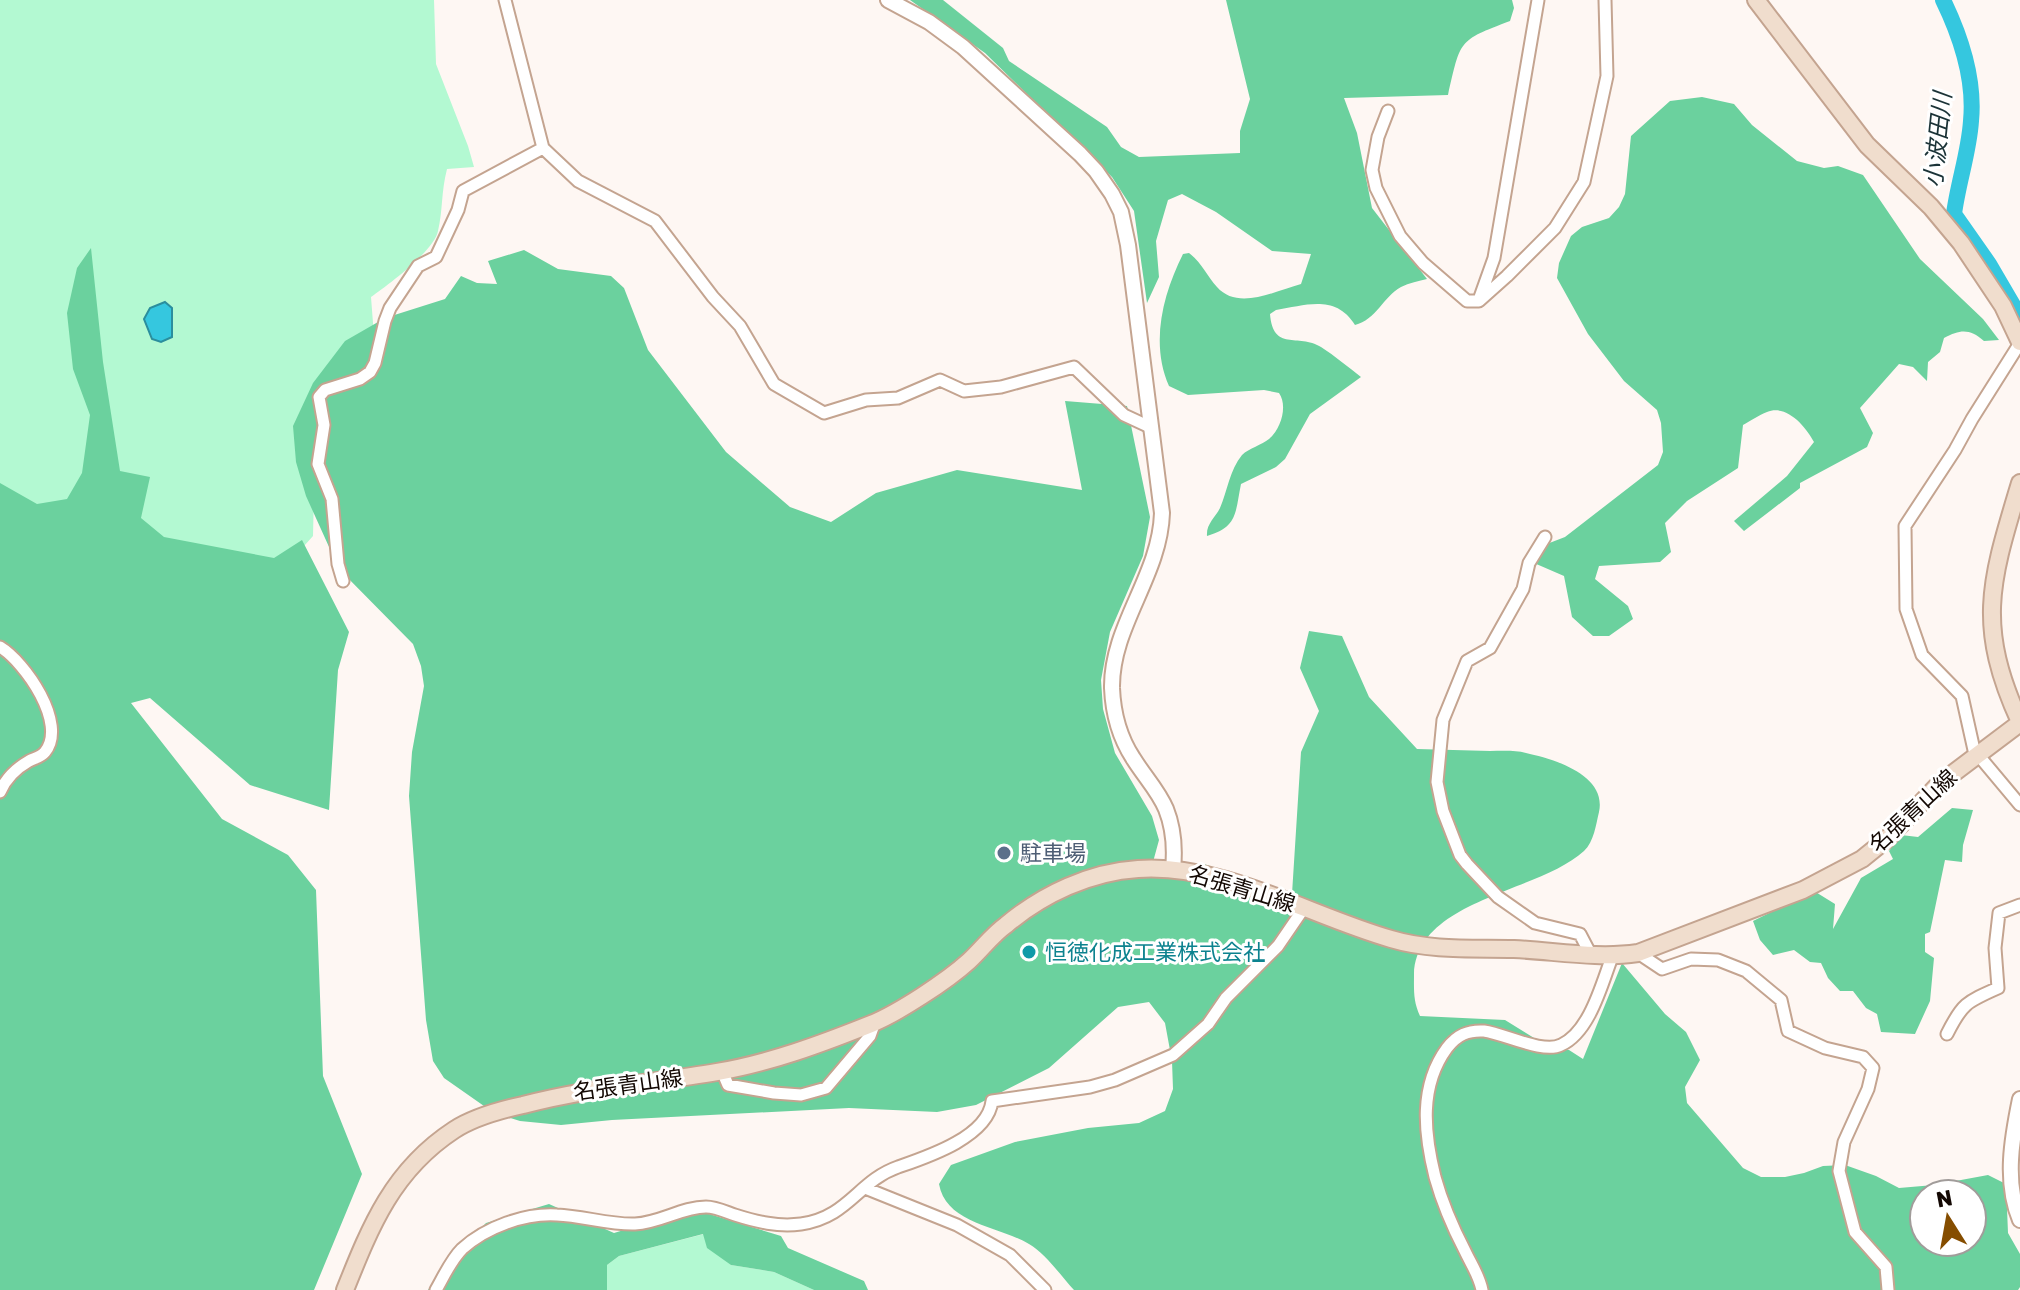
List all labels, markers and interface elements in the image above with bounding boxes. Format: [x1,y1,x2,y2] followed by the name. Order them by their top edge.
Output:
[1919,88,1957,189] water label: 小波田川
[1864,764,1962,858] street label: 名張青山線
[1020,840,1086,867] place label: 駐車場
[995,844,1013,862] marker: 駐車場
[1185,860,1299,918] street label: 名張青山線
[1045,939,1265,966] place label: 恒徳化成工業株式会社
[1020,943,1038,961] marker: 恒徳化成工業株式会社
[572,1064,684,1106] street label: 名張青山線
[1908,1178,1988,1258] north arrow
[1934,1184,1955,1214] text: N

